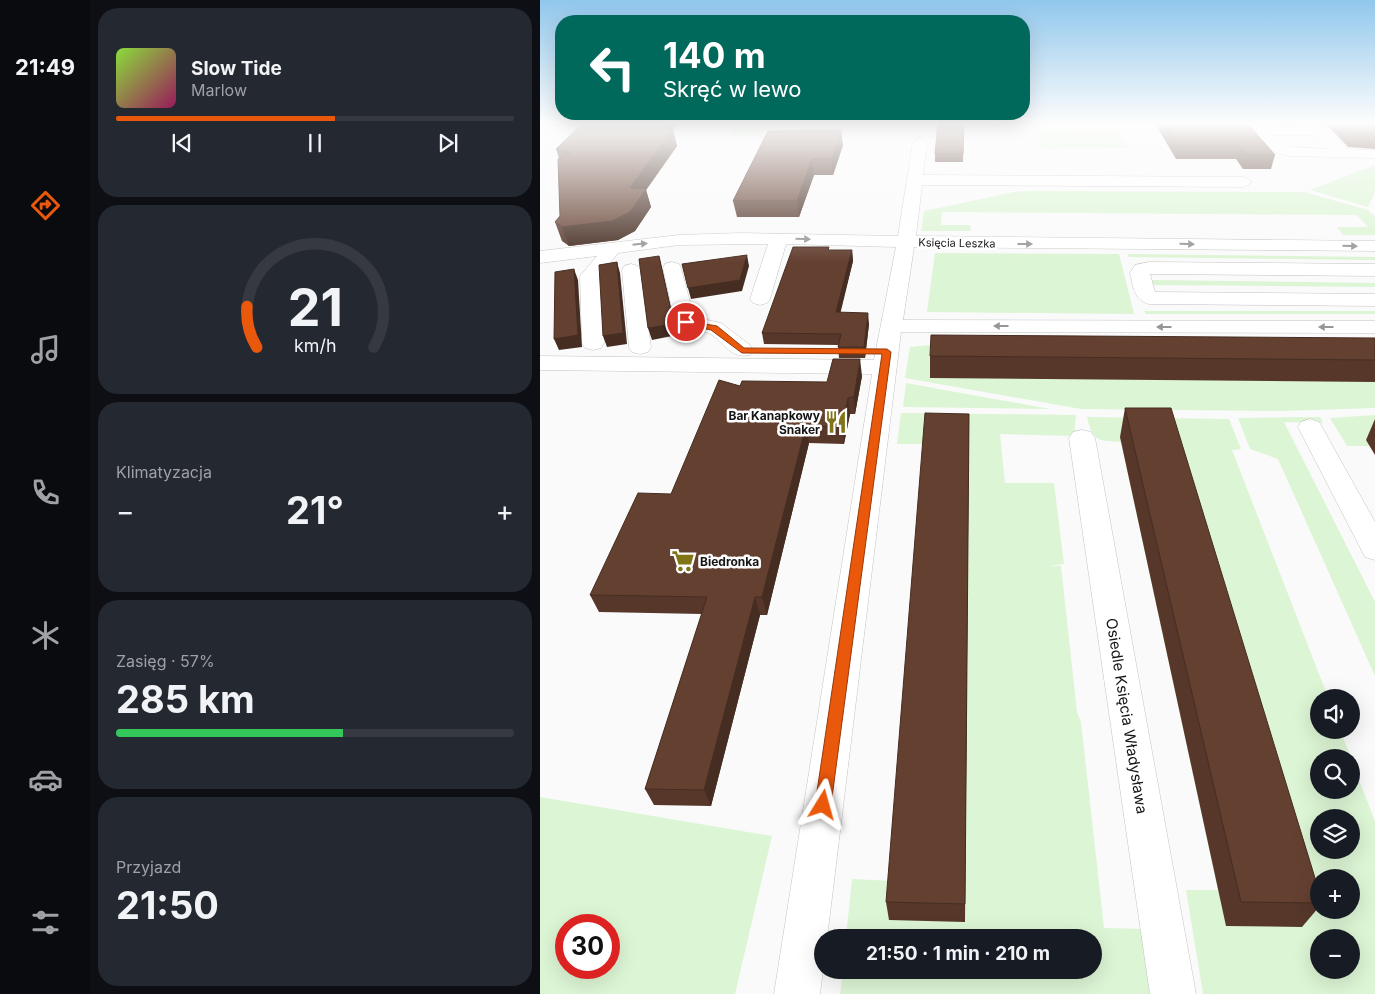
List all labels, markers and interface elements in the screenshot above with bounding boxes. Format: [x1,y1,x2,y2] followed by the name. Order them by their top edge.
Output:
[663,34,766,76] text: 140 m
[580,35,645,100] icon: left
[15,54,75,80] text: 21:49
[191,57,282,80] text: Slow Tide
[663,76,801,102] text: Skręć w lewo
[191,80,247,100] text: Marlow
[168,129,196,157] icon: previous
[301,129,329,157] icon: pause
[434,129,462,157] icon: next
[28,188,63,223] icon: directions
[795,235,811,243] one-way arrow
[918,235,996,251] street label: Księcia Leszka
[633,240,649,248] one-way arrow
[1017,240,1033,248] one-way arrow
[1180,240,1196,248] one-way arrow
[1342,242,1358,250] one-way arrow
[287,276,343,339] text: 21
[665,301,707,343] pin
[672,308,700,336] icon: arrive
[993,322,1009,330] one-way arrow
[1156,322,1172,330] one-way arrow
[1318,323,1334,331] one-way arrow
[28,332,63,367] icon: music
[294,335,336,356] text: km/h
[728,408,821,437] place label: Bar Kanapkowy Snaker
[823,409,849,435] restaurant icon: Bar Kanapkowy Snaker
[116,462,212,482] text: Klimatyzacja
[28,475,63,510] icon: phone
[286,487,344,533] text: 21°
[116,494,135,528] text: −
[495,494,514,528] text: +
[670,548,696,574] supermarket icon: Biedronka
[700,554,759,569] place label: Biedronka
[1102,617,1152,815] street label: Osiedle Księcia Władysława
[28,618,63,653] icon: climate
[116,651,215,671] text: Zasięg · 57%
[116,676,255,722] text: 285 km
[1310,689,1360,979] map controls
[1310,689,1360,739] button: sound
[1310,749,1360,799] button: search
[28,762,63,797] icon: car
[796,778,848,830] position arrow
[1310,809,1360,859] button: layers
[116,857,181,877] text: Przyjazd
[1310,869,1360,919] button: +
[116,882,219,928] text: 21:50
[28,905,63,940] icon: filters
[555,914,620,979] speed limit sign: 30
[1310,929,1360,979] button: −
[866,942,1050,965] text: 21:50 · 1 min · 210 m

